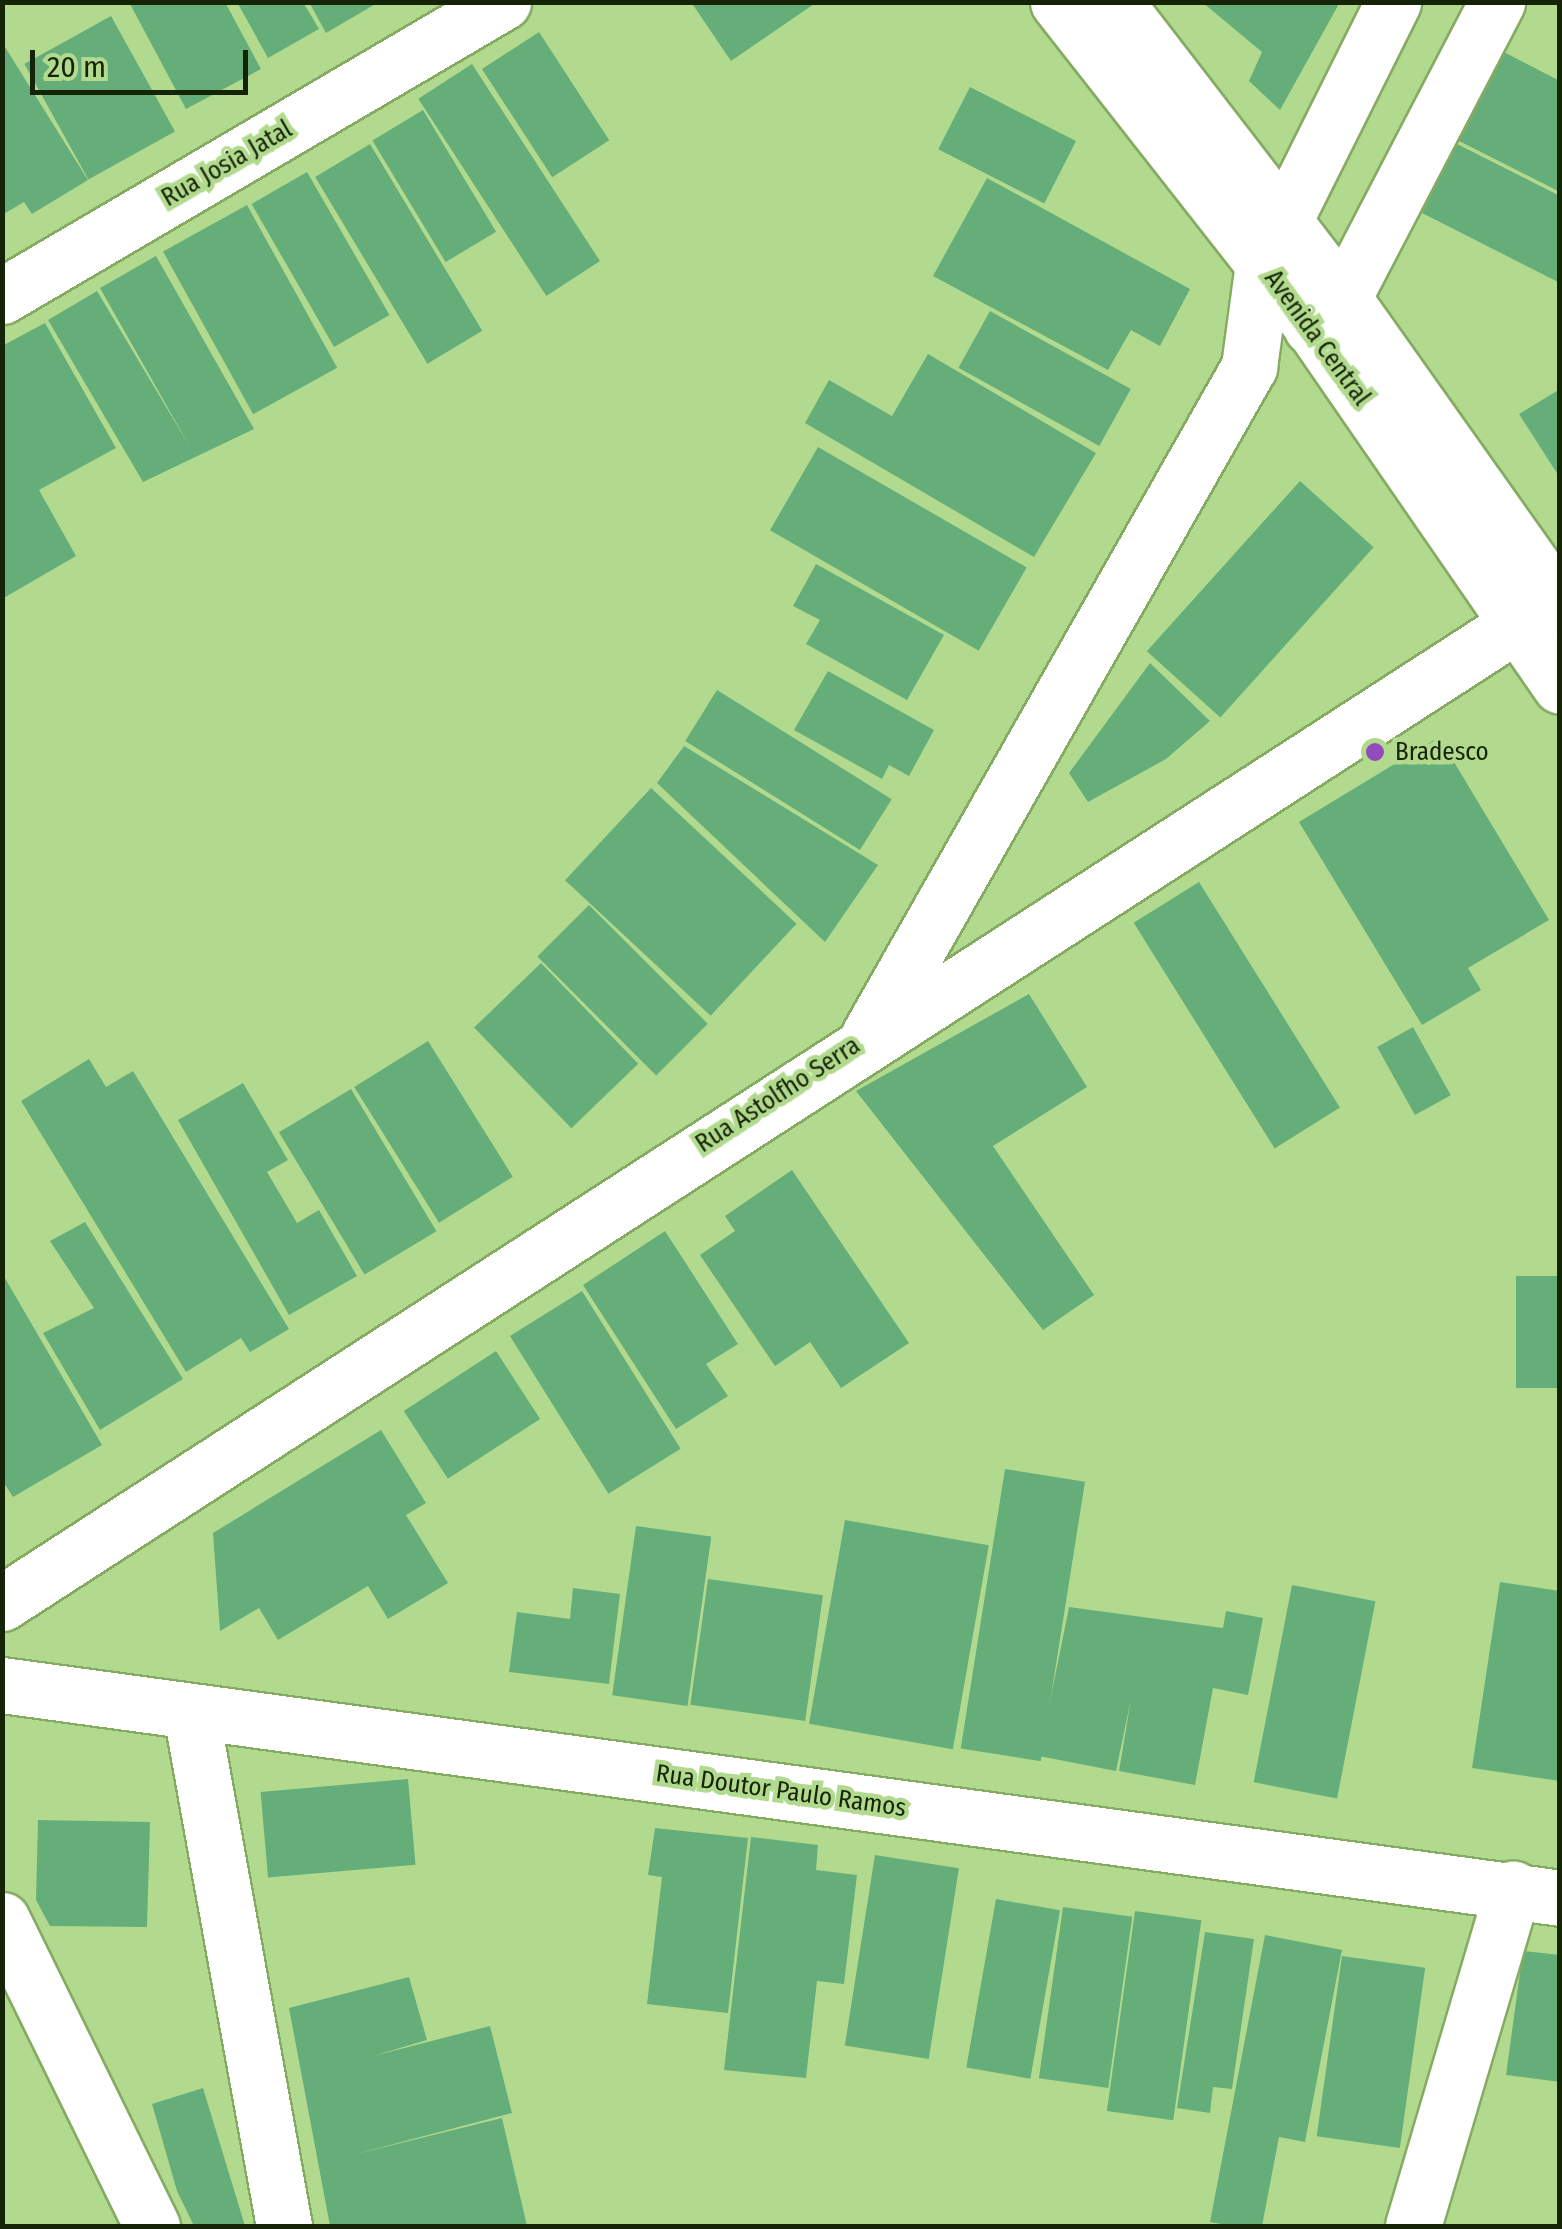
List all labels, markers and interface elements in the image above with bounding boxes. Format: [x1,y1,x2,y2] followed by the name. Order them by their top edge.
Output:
[35,30,252,92] scale bar
[47,49,106,85] text: 20 m
[156,115,298,213] street label: Rua Josia Jatal
[1258,264,1376,412] street label: Avenida Central
[1395,737,1489,767] place label: Bradesco
[1364,741,1386,763] marker: Bradesco
[690,1031,866,1159] street label: Rua Astolfho Serra
[654,1759,908,1823] street label: Rua Doutor Paulo Ramos

